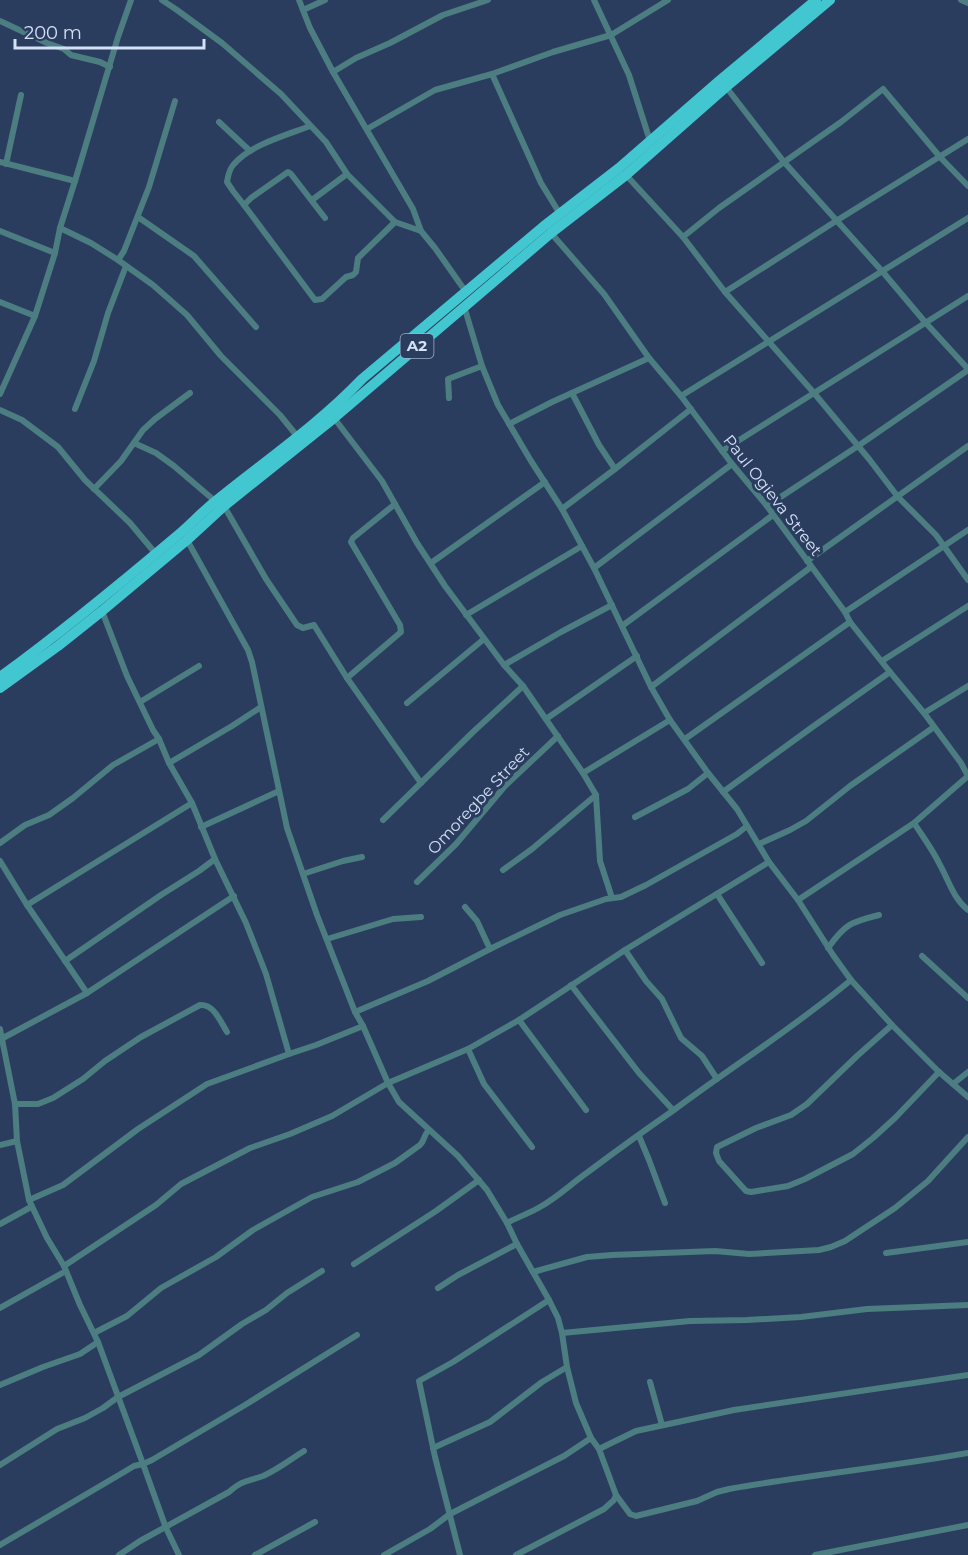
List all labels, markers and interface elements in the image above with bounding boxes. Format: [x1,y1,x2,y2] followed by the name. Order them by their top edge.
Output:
[15,12,204,50] scale bar
[24,22,82,44] text: 200 m
[400,334,434,358] road number: A2
[719,431,826,560] street label: Paul Ogieva Street
[424,742,534,858] street label: Omoregbe Street

